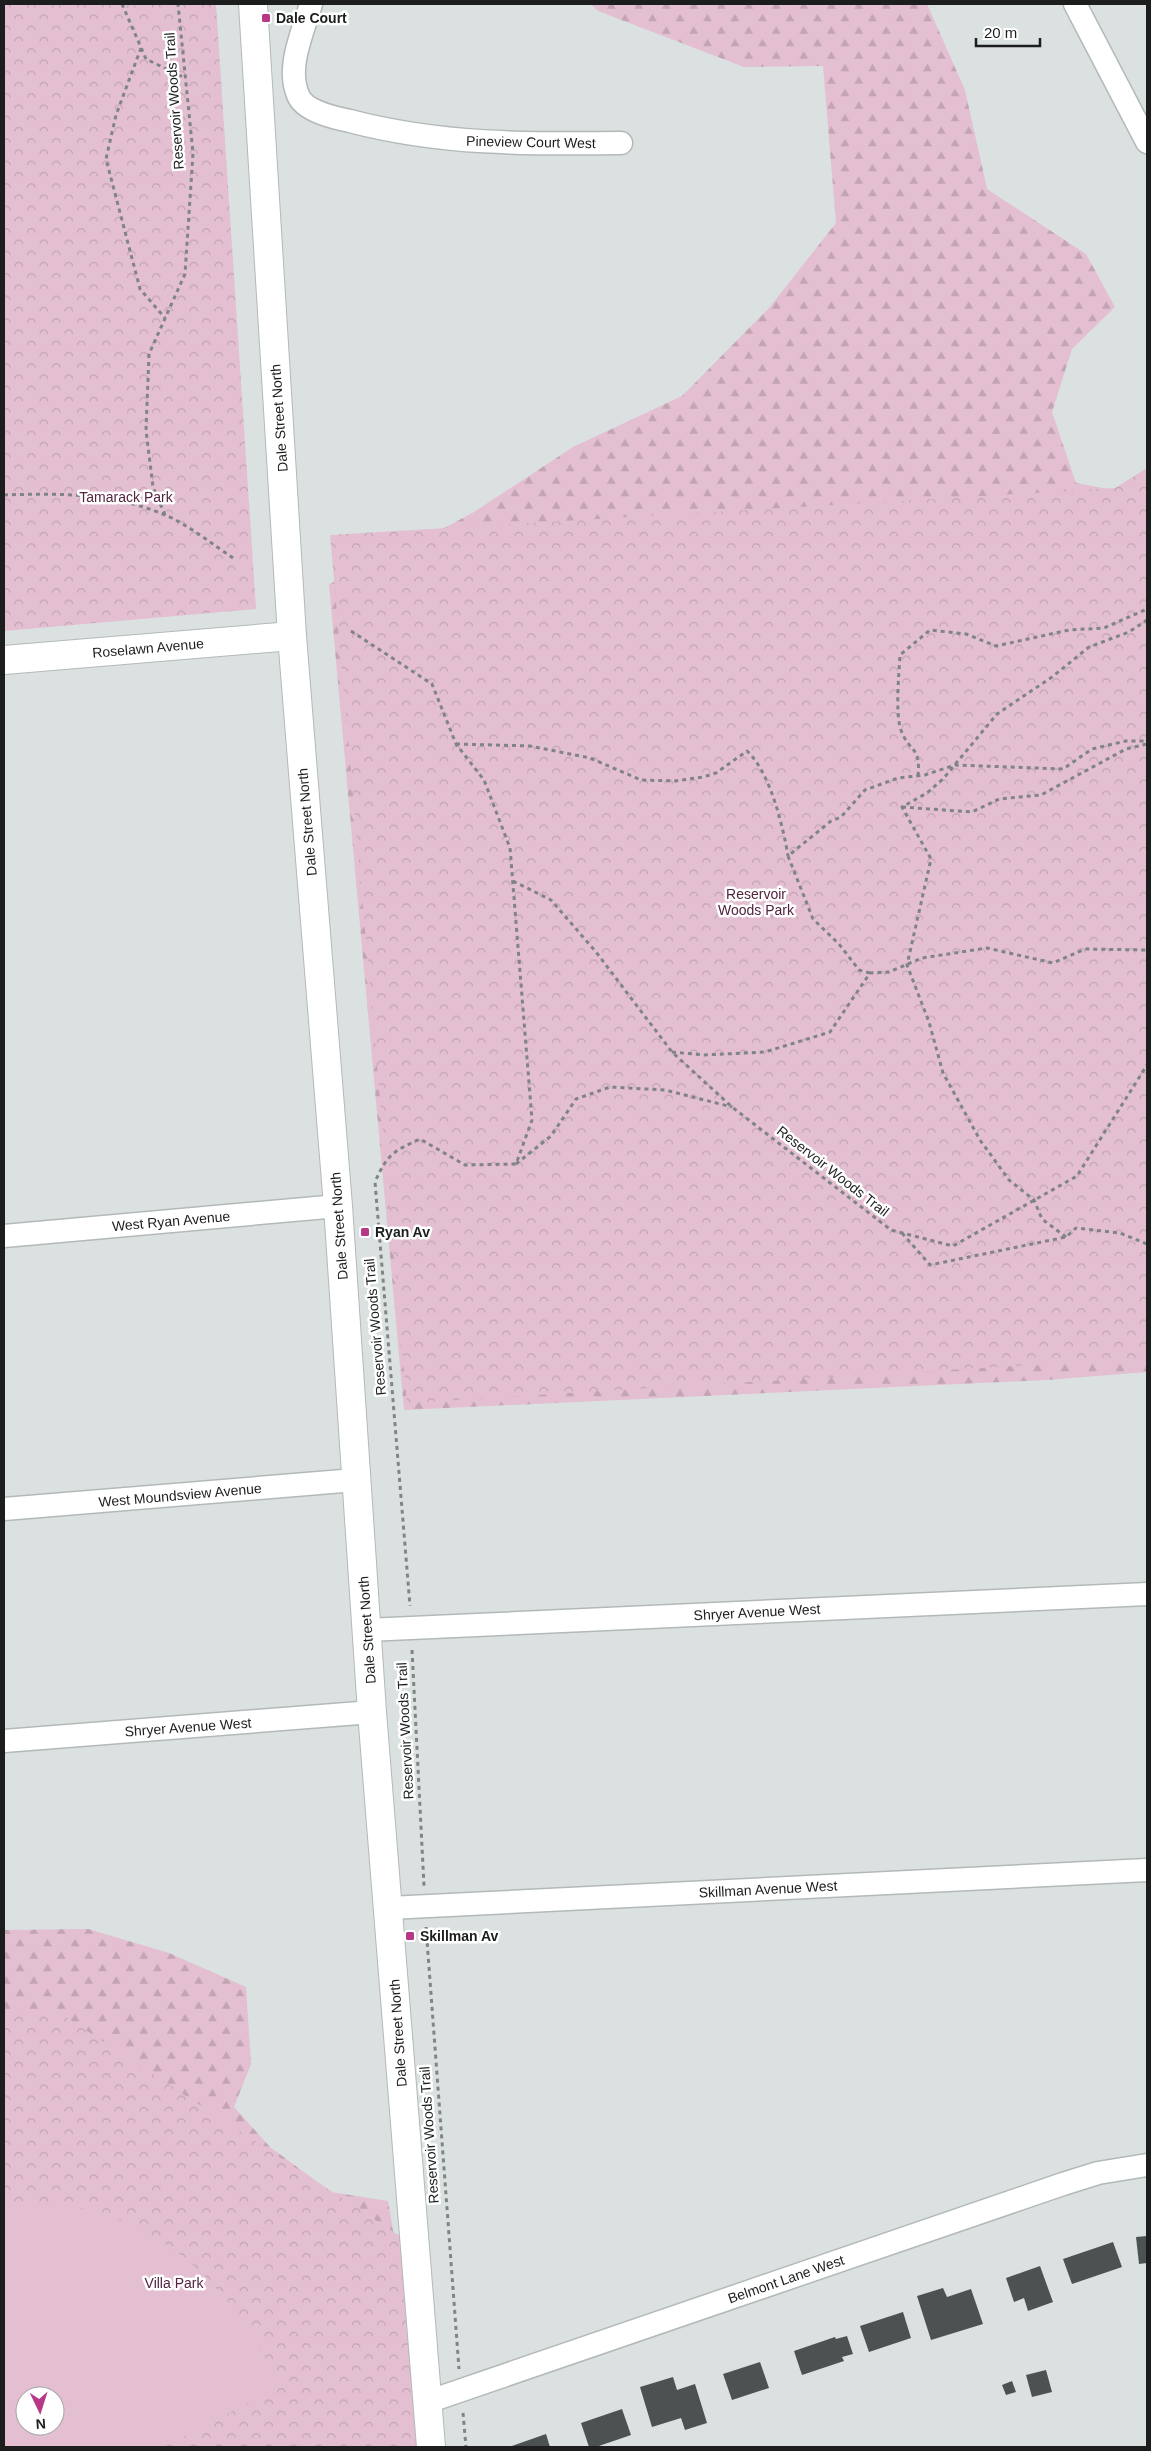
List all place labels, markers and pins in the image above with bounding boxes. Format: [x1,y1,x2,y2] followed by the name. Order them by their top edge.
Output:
[276,10,347,26] place label: Dale Court
[260,12,272,24] marker: Dale Court
[375,1224,430,1240] place label: Ryan Av
[359,1226,371,1238] marker: Ryan Av
[420,1928,499,1944] place label: Skillman Av
[404,1930,416,1942] marker: Skillman Av

